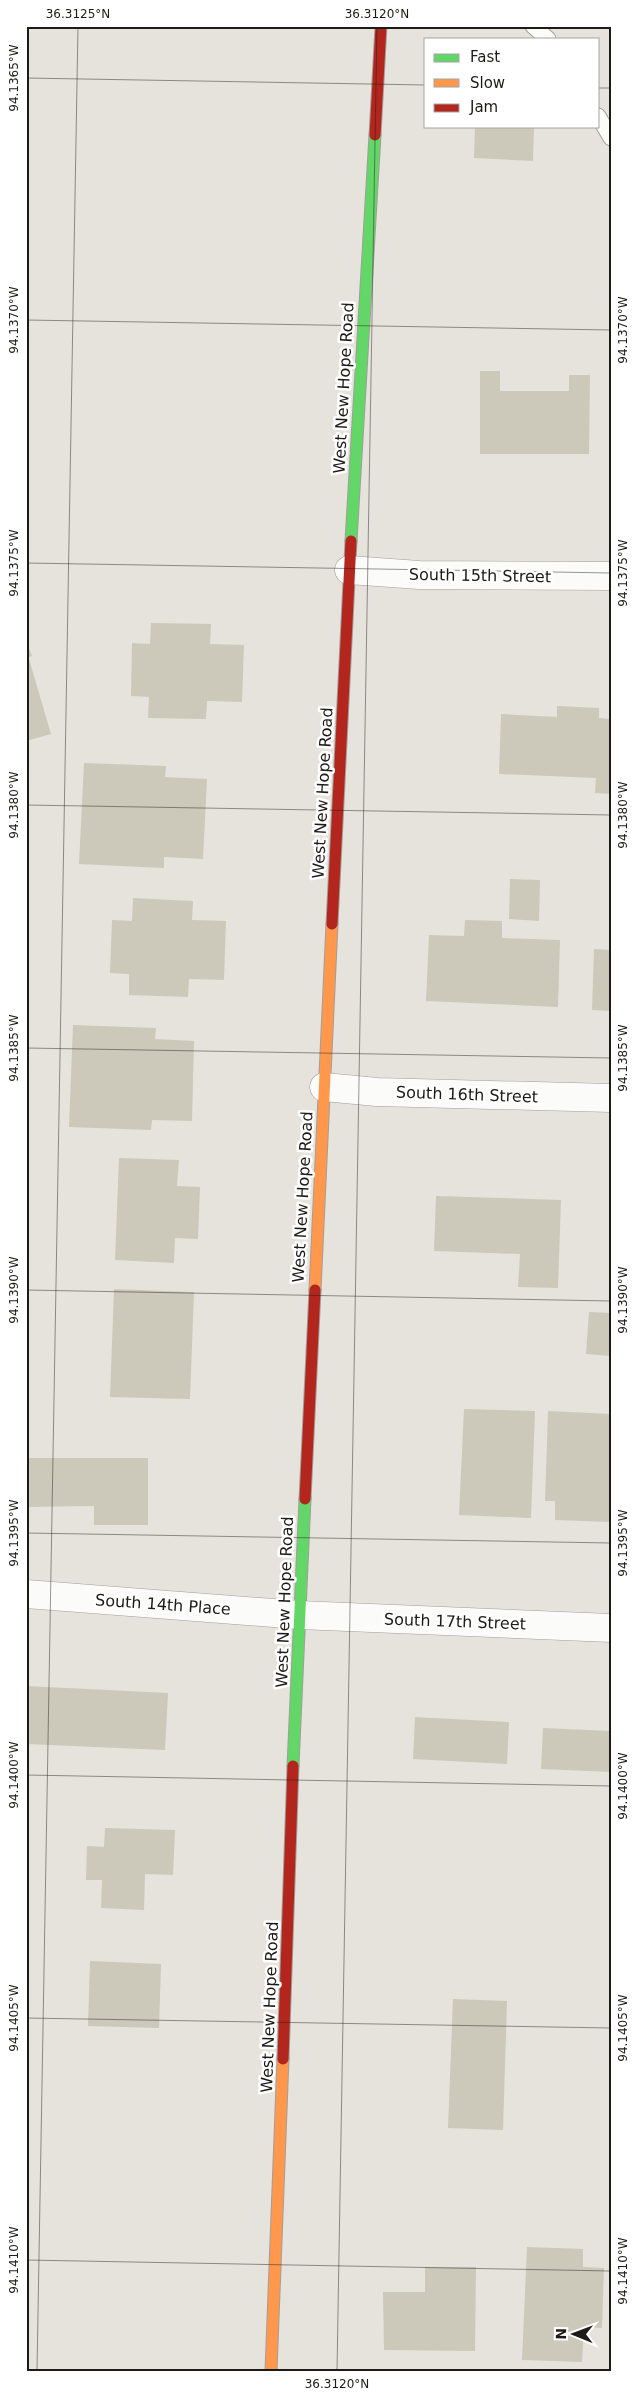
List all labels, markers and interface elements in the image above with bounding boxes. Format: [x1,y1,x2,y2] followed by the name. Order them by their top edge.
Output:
[46,7,110,21] text: 36.3125°N
[345,7,409,21] text: 36.3120°N
[424,38,600,128] legend
[7,44,21,112] text: 94.1365°W
[470,48,500,66] text: Fast
[470,74,505,92] text: Slow
[469,98,498,116] text: Jam
[7,286,21,354] text: 94.1370°W
[616,296,630,364] text: 94.1370°W
[330,302,357,474] street label: West New Hope Road
[7,529,21,597] text: 94.1375°W
[616,539,630,607] text: 94.1375°W
[409,565,551,586] street label: South 15th Street
[309,707,336,879] street label: West New Hope Road
[7,771,21,839] text: 94.1380°W
[616,781,630,849] text: 94.1380°W
[7,1014,21,1082] text: 94.1385°W
[616,1024,630,1092] text: 94.1385°W
[396,1083,538,1106] street label: South 16th Street
[289,1111,316,1283] street label: West New Hope Road
[7,1256,21,1324] text: 94.1390°W
[616,1266,630,1334] text: 94.1390°W
[7,1499,21,1567] text: 94.1395°W
[616,1509,630,1577] text: 94.1395°W
[272,1516,297,1688] street label: West New Hope Road
[94,1590,231,1619] street label: South 14th Place
[384,1610,526,1633] street label: South 17th Street
[7,1741,21,1809] text: 94.1400°W
[616,1752,630,1820] text: 94.1400°W
[257,1921,282,2093] street label: West New Hope Road
[7,1984,21,2052] text: 94.1405°W
[616,1994,630,2062] text: 94.1405°W
[7,2226,21,2294] text: 94.1410°W
[616,2237,630,2305] text: 94.1410°W
[550,2310,600,2360] north arrow
[553,2328,569,2340] text: N
[305,2377,369,2391] text: 36.3120°N

